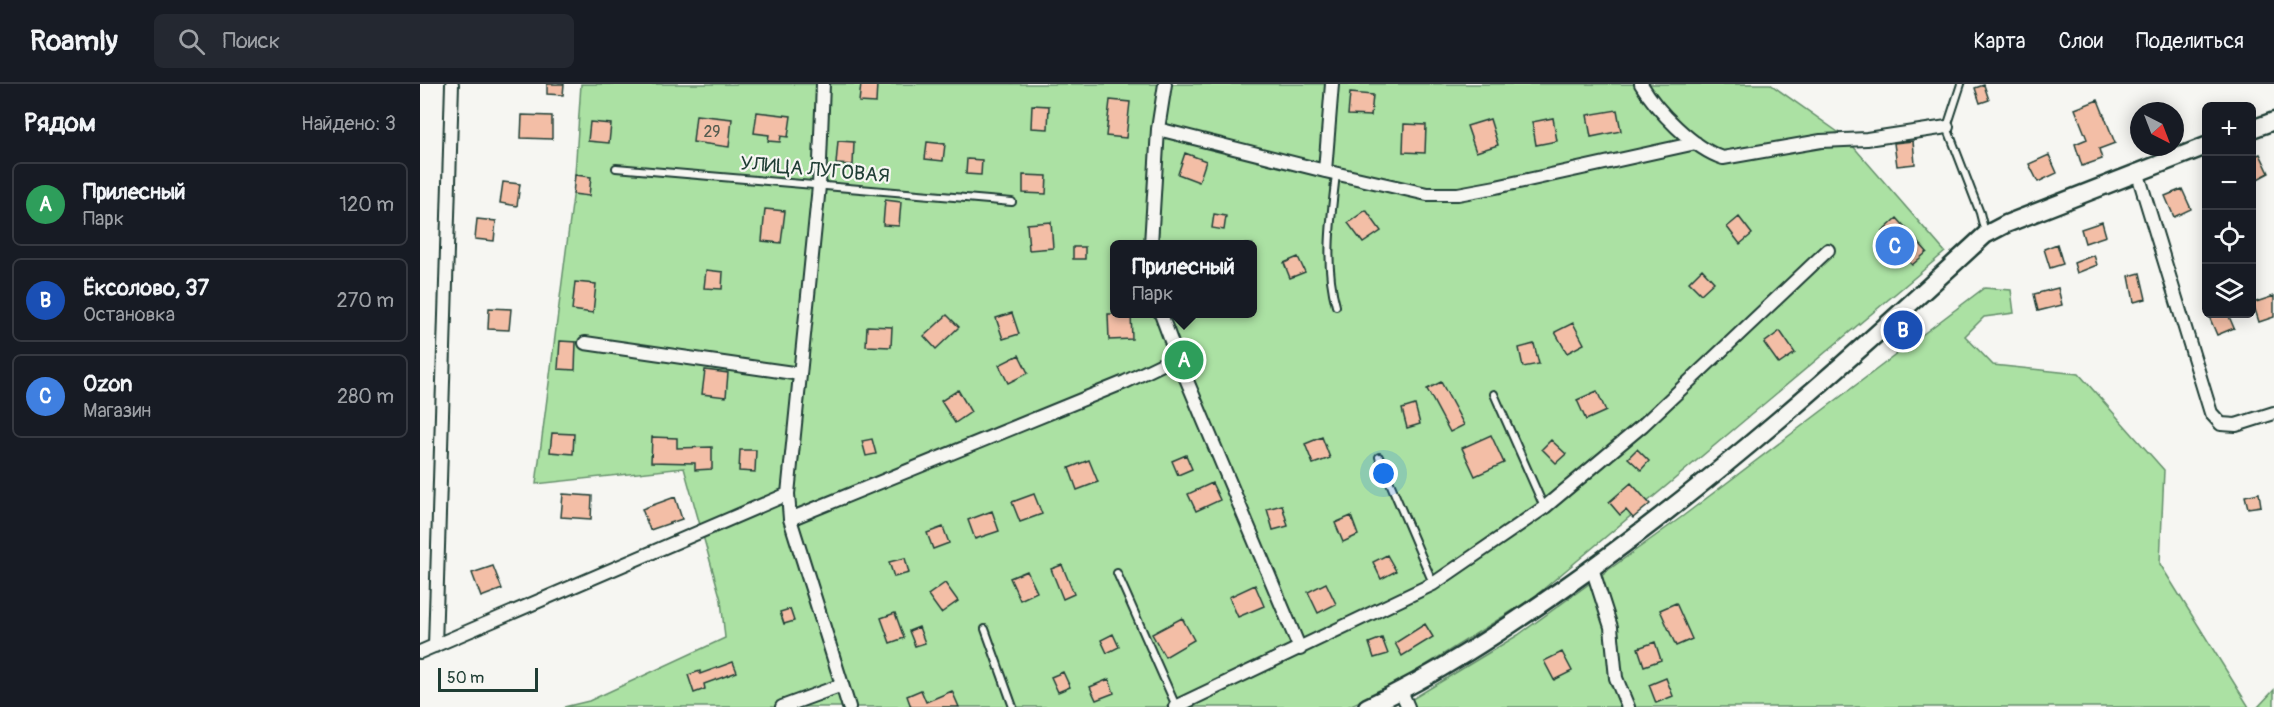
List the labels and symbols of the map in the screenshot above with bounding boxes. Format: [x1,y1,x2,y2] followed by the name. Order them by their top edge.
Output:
[2130,102,2184,156] north arrow
[703,122,721,142] house number: 29
[739,151,891,188] street label: УЛИЦА ЛУГОВАЯ
[1876,224,1914,268] pin: C
[1884,308,1922,352] pin: B
[1164,338,1203,382] pin: A
[1369,459,1398,488] your location
[438,665,538,692] scale bar

